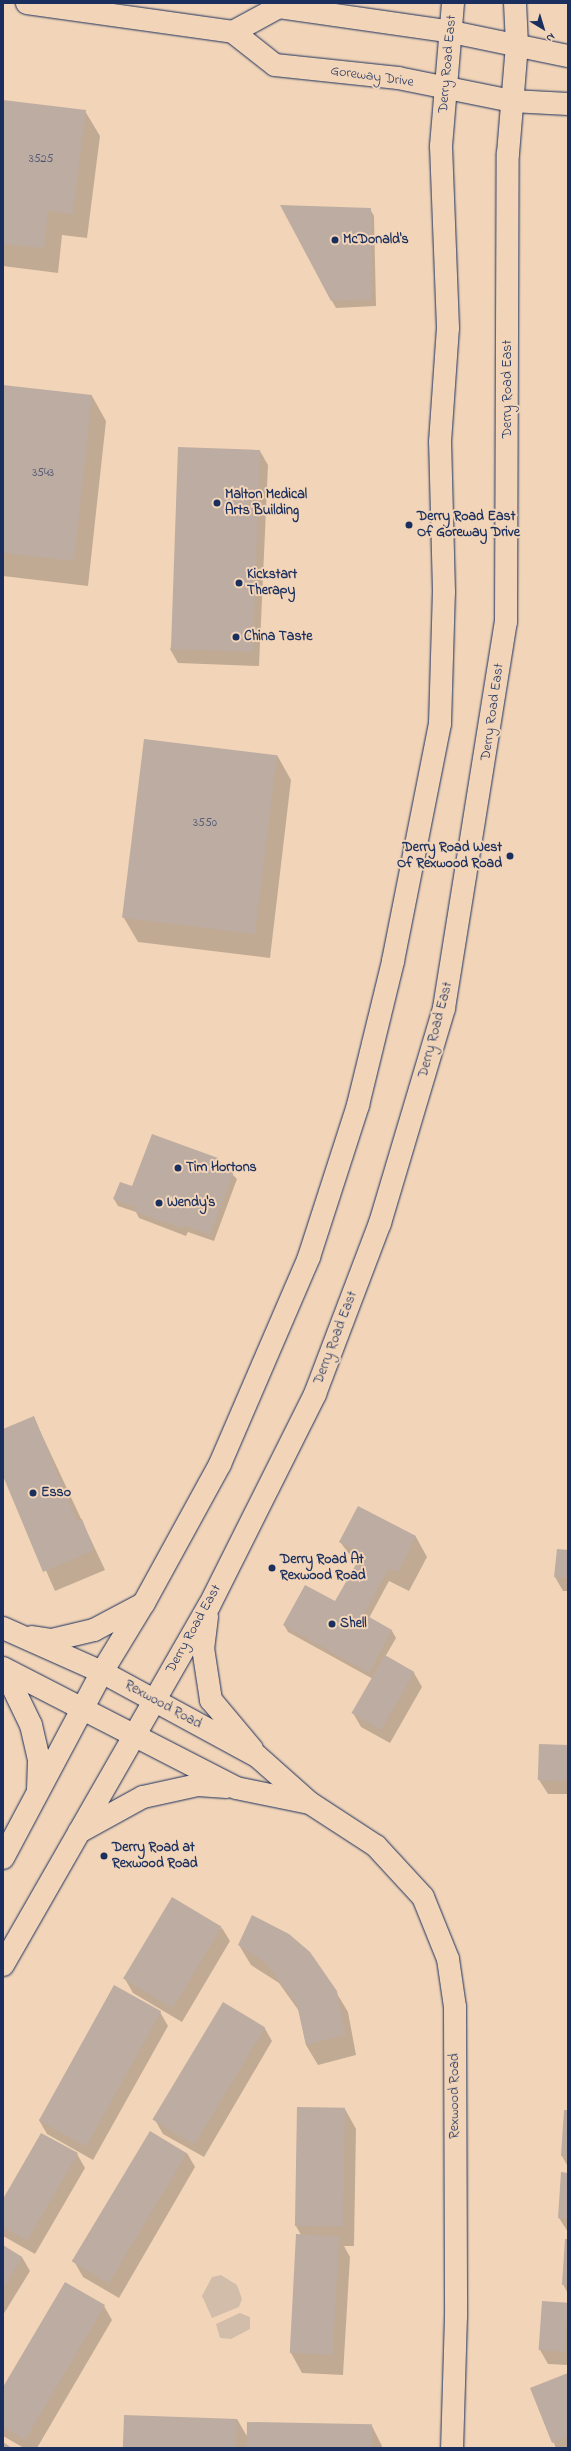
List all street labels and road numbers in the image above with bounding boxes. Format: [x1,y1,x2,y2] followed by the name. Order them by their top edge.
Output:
[435,14,461,114] street label: Derry Road East
[329,63,415,91] street label: Goreway Drive
[500,340,516,438] street label: Derry Road East
[478,662,508,762] street label: Derry Road East
[415,980,457,1080] street label: Derry Road East
[311,1289,361,1387] street label: Derry Road East
[163,1582,225,1676] street label: Derry Road East
[121,1677,205,1733] street label: Rexwood Road
[447,2053,463,2139] street label: Rexwood Road

